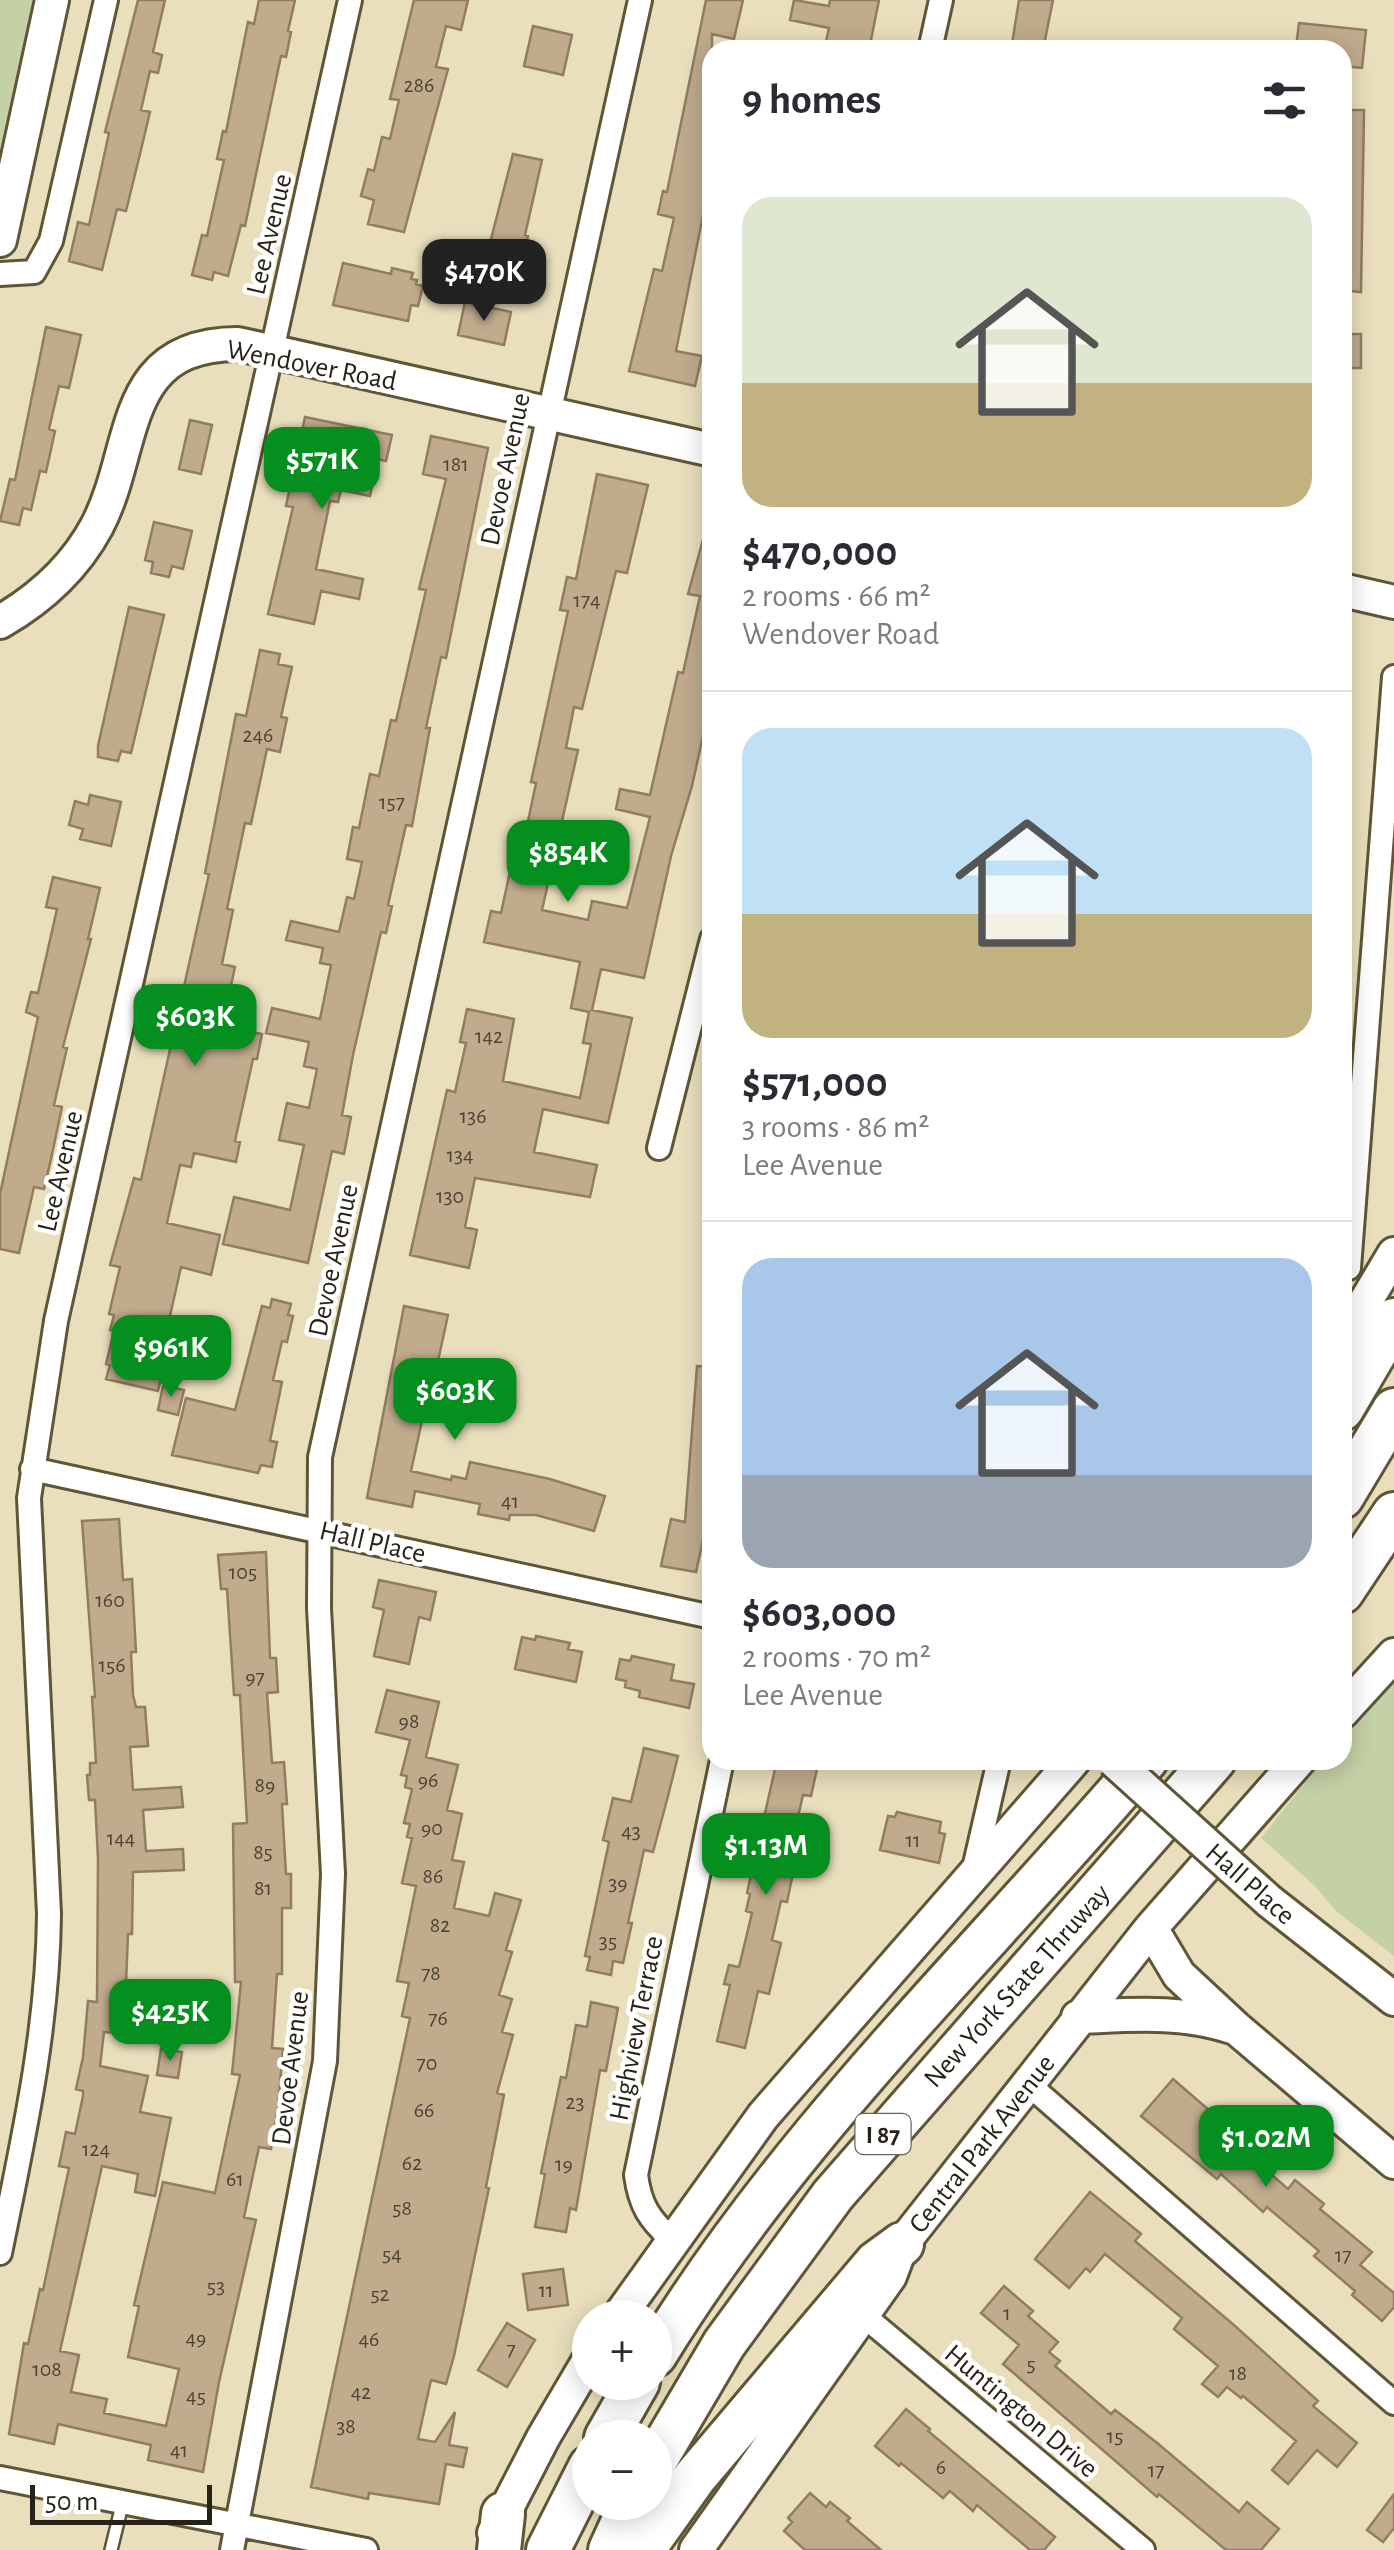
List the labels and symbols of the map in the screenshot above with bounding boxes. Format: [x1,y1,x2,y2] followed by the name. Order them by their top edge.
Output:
[404,74,434,96] house number: 286
[242,171,297,298] street label: Lee Avenue
[414,239,554,324] pin: $470K
[224,336,399,396] street label: Wendover Road
[476,391,536,548] street label: Devoe Avenue
[252,427,392,512] pin: $571K
[443,453,469,475] house number: 181
[573,589,601,611] house number: 174
[243,724,273,746] house number: 246
[379,791,405,813] house number: 157
[498,820,638,905] pin: $854K
[125,984,265,1069] pin: $603K
[475,1025,503,1047] house number: 142
[460,1105,486,1127] house number: 136
[33,1108,88,1235] street label: Lee Avenue
[446,1144,474,1166] house number: 134
[304,1182,364,1339] street label: Devoe Avenue
[436,1185,464,1207] house number: 130
[101,1315,241,1400] pin: $961K
[385,1358,525,1443] pin: $603K
[501,1490,519,1512] house number: 41
[317,1517,428,1569] street label: Hall Place
[229,1561,257,1583] house number: 105
[95,1589,125,1611] house number: 160
[98,1654,126,1676] house number: 156
[245,1666,265,1688] house number: 97
[399,1710,419,1732] house number: 98
[418,1769,438,1791] house number: 96
[255,1774,275,1796] house number: 89
[685,1813,847,1898] pin: $1.13M
[421,1817,443,1839] house number: 90
[621,1820,641,1842] house number: 43
[107,1827,135,1849] house number: 144
[905,1829,921,1851] house number: 11
[1200,1838,1300,1931] street label: Hall Place
[253,1841,273,1863] house number: 85
[423,1865,443,1887] house number: 86
[608,1872,628,1894] house number: 39
[254,1877,272,1899] house number: 81
[919,1879,1116,2093] street label: New York State Thruway
[430,1914,450,1936] house number: 82
[599,1930,617,1952] house number: 35
[605,1934,669,2123] street label: Highview Terrace
[421,1962,441,1984] house number: 78
[100,1979,240,2064] pin: $425K
[268,1989,314,2147] street label: Devoe Avenue
[428,2007,448,2029] house number: 76
[904,2050,1061,2239] street label: Central Park Avenue
[417,2052,437,2074] house number: 70
[565,2091,585,2113] house number: 23
[414,2099,434,2121] house number: 66
[1185,2105,1347,2190] pin: $1.02M
[856,2114,910,2154] road number: I 87
[82,2138,110,2160] house number: 124
[402,2152,422,2174] house number: 62
[555,2153,573,2175] house number: 19
[226,2168,244,2190] house number: 61
[392,2197,412,2219] house number: 58
[382,2243,402,2265] house number: 54
[1335,2244,1351,2266] house number: 17
[207,2275,225,2297] house number: 53
[538,2279,554,2301] house number: 11
[370,2283,390,2305] house number: 52
[1003,2302,1011,2324] house number: 1
[186,2327,206,2349] house number: 49
[359,2328,379,2350] house number: 46
[506,2338,516,2360] house number: 7
[939,2340,1103,2483] street label: Huntington Drive
[1026,2353,1036,2375] house number: 5
[32,2358,62,2380] house number: 108
[1229,2362,1247,2384] house number: 18
[351,2381,371,2403] house number: 42
[186,2385,206,2407] house number: 45
[336,2415,356,2437] house number: 38
[1107,2425,1123,2447] house number: 15
[170,2439,188,2461] house number: 41
[936,2456,946,2478] house number: 6
[1148,2459,1164,2481] house number: 17
[30,2480,212,2524] scale bar

